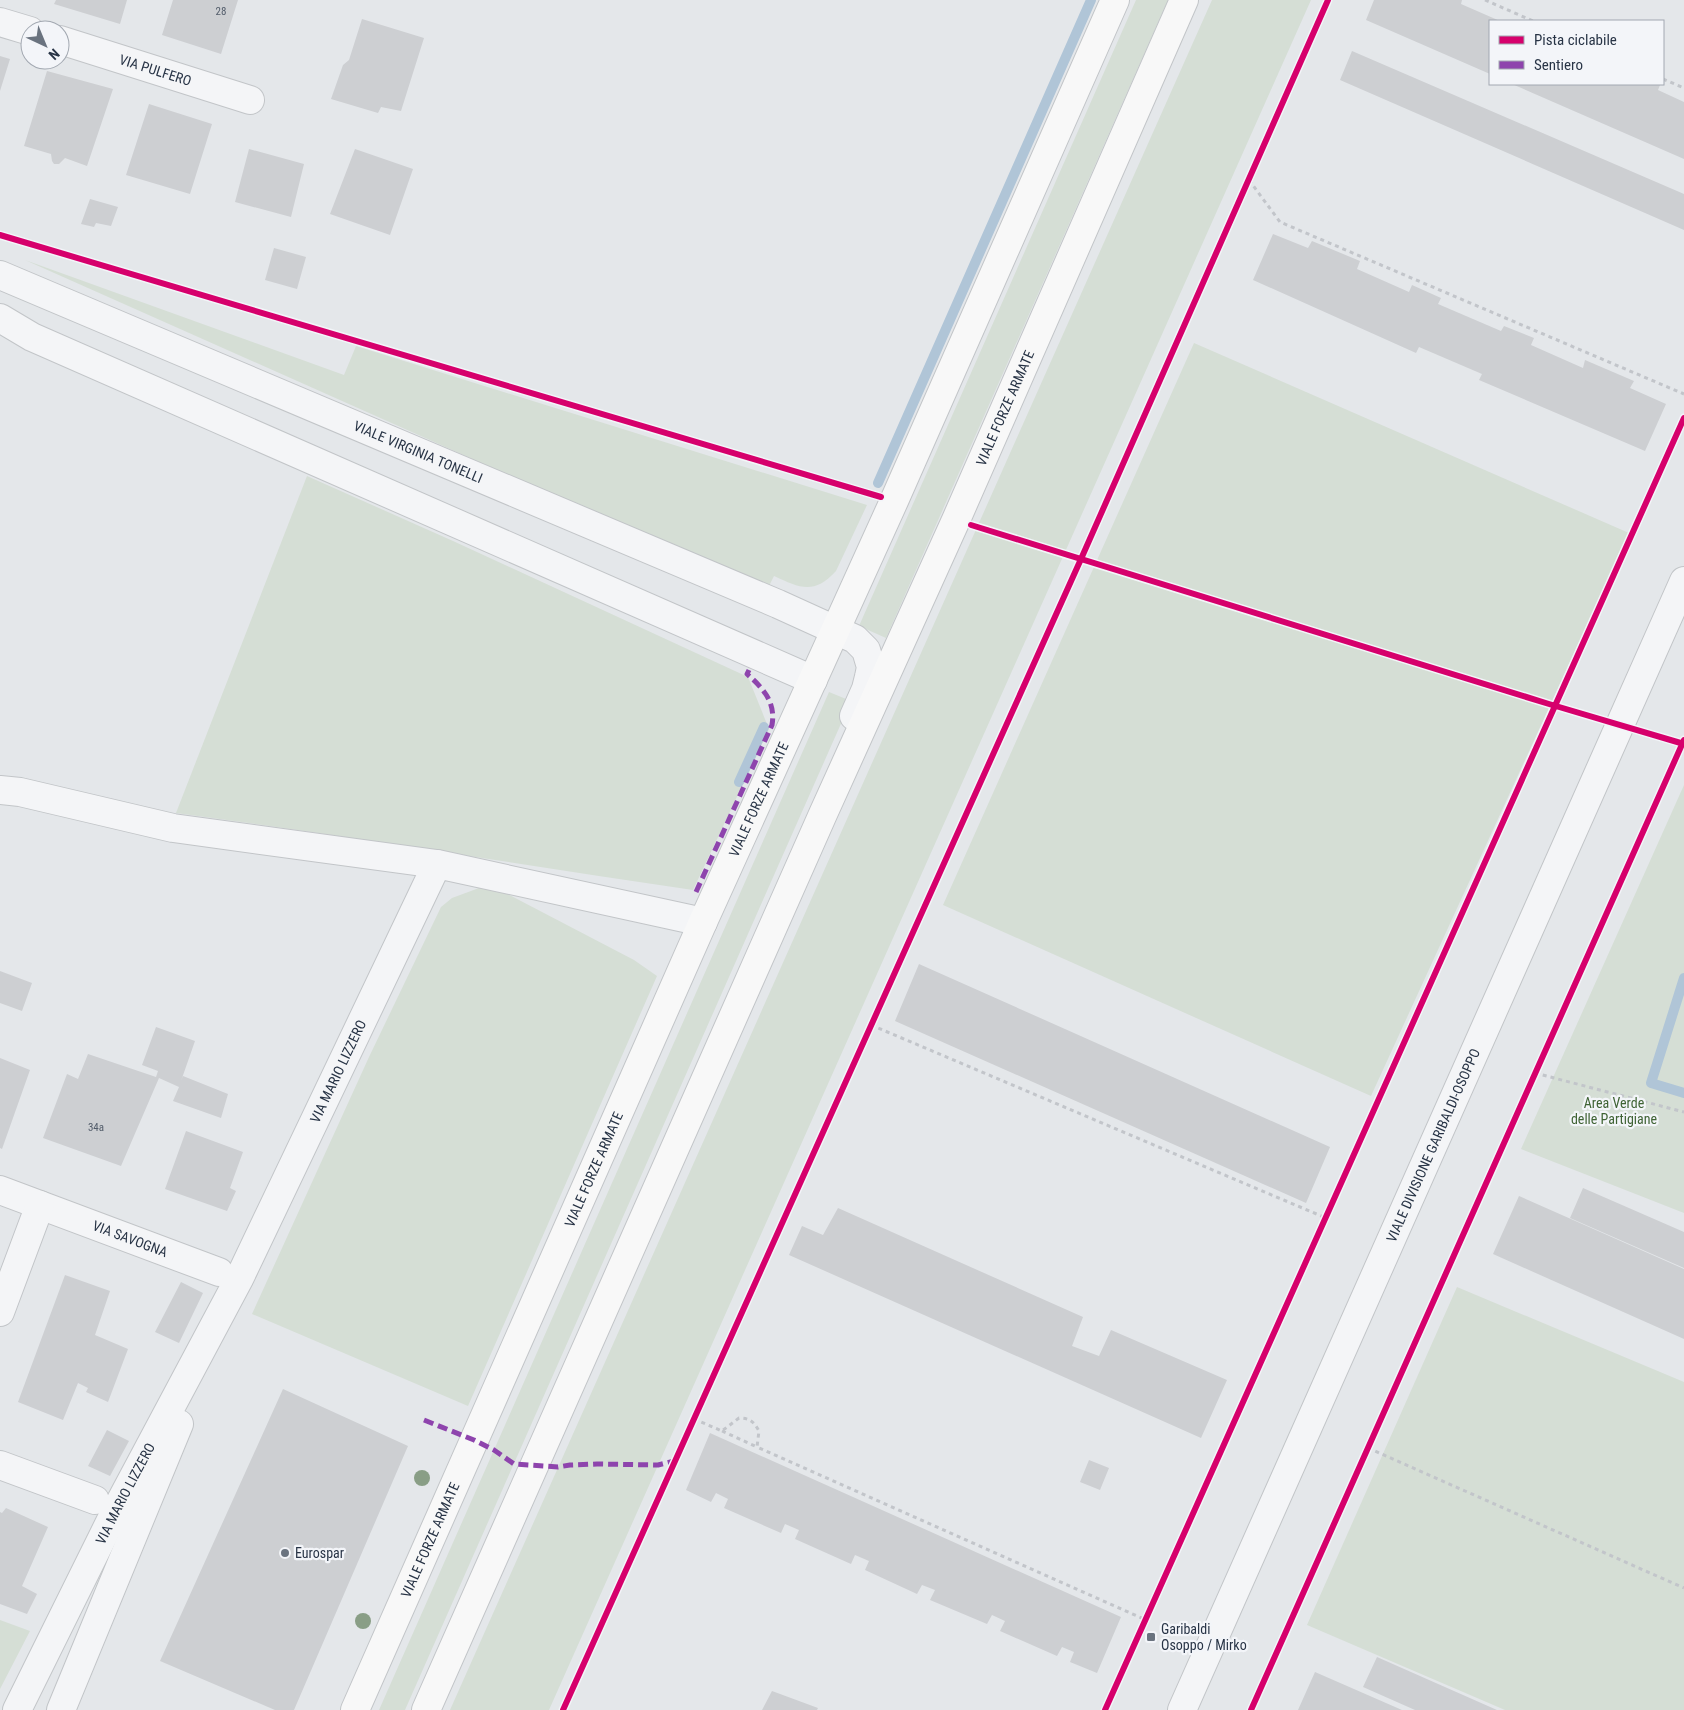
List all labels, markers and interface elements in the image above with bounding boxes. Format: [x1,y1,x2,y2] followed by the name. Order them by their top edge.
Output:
[216,5,226,18] house number: 28
[20,20,70,70] north arrow
[1489,20,1664,85] legend
[1534,31,1617,49] text: Pista ciclabile
[45,46,63,63] text: N
[117,51,193,89] street label: VIA PULFERO
[1534,56,1583,74] text: Sentiero
[973,348,1037,468] street label: VIALE FORZE ARMATE
[351,418,485,486] street label: VIALE VIRGINIA TONELLI
[726,740,792,859] street label: VIALE FORZE ARMATE
[307,1017,369,1125] street label: VIA MARIO LIZZERO
[1383,1046,1483,1245] street label: VIALE DIVISIONE GARIBALDI-OSOPPO
[1571,1095,1658,1127] park label: Area Verde delle Partigiane
[561,1109,626,1229] street label: VIALE FORZE ARMATE
[88,1121,104,1134] house number: 34a
[90,1217,170,1260] street label: VIA SAVOGNA
[92,1440,158,1547] street label: VIA MARIO LIZZERO
[398,1480,463,1600] street label: VIALE FORZE ARMATE
[295,1545,344,1561] place label: Eurospar
[279,1547,291,1559] marker: Eurospar
[1161,1621,1247,1653] place label: Garibaldi Osoppo / Mirko
[1145,1631,1157,1643] marker: Garibaldi Osoppo / Mirko

